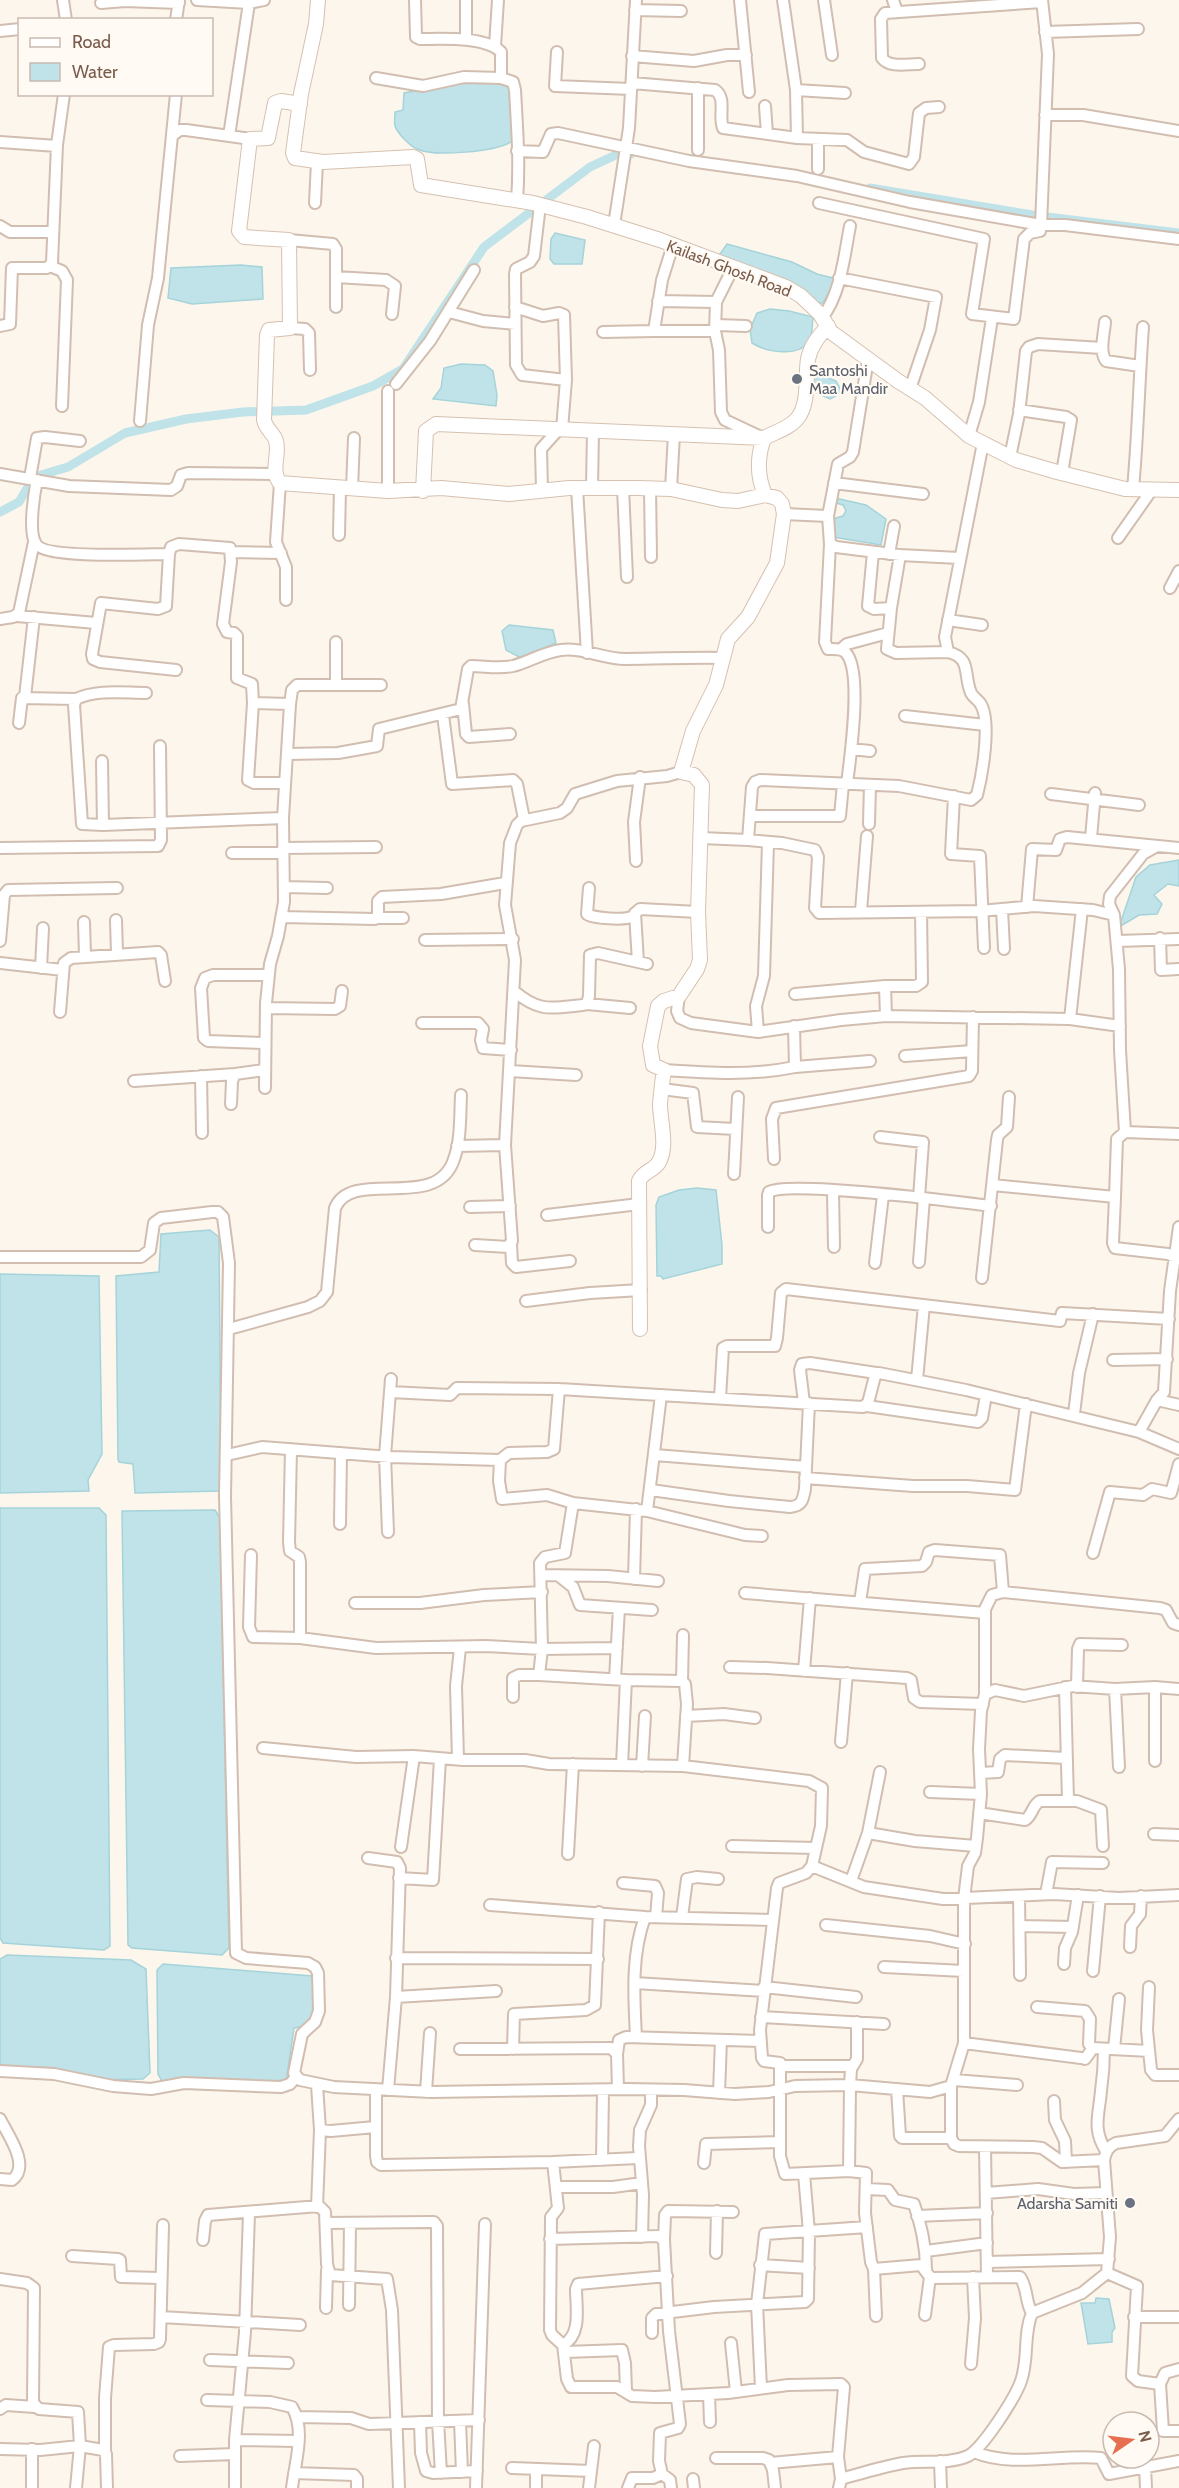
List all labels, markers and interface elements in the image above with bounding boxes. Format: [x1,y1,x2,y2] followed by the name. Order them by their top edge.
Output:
[18,18,213,96] legend
[72,31,111,53] text: Road
[72,61,118,83] text: Water
[664,236,794,301] street label: Kailash Ghosh Road
[809,361,889,398] place label: Santoshi Maa Mandir
[790,372,804,386] marker: Santoshi Maa Mandir
[1017,2194,1118,2213] place label: Adarsha Samiti
[1123,2196,1137,2210] marker: Adarsha Samiti
[1101,2410,1161,2470] north arrow
[1134,2429,1156,2444] text: N

